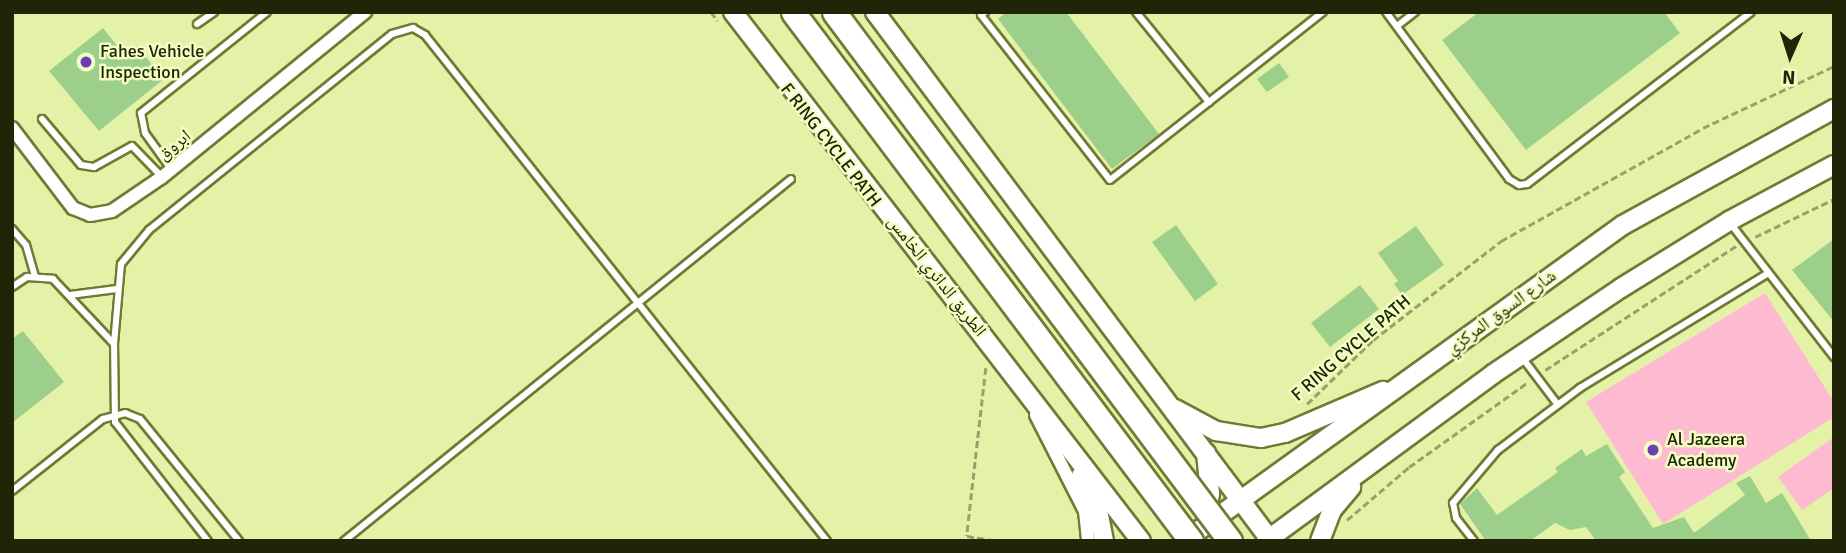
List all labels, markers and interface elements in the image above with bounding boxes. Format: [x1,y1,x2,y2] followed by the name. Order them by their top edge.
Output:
[1755,21,1825,91] north arrow
[100,41,204,84] place label: Fahes Vehicle Inspection
[78,54,94,70] marker: Fahes Vehicle Inspection
[1782,65,1796,89] text: N
[776,79,886,211] street label: F RING CYCLE PATH
[153,125,195,165] street label: ابروق
[883,211,991,341] street label: الطريق الدائري الخامس
[1442,265,1560,359] street label: شارع السوق المركزي
[1287,290,1415,406] street label: F RING CYCLE PATH
[1667,429,1745,472] place label: Al Jazeera Academy
[1645,442,1661,458] marker: Al Jazeera Academy

